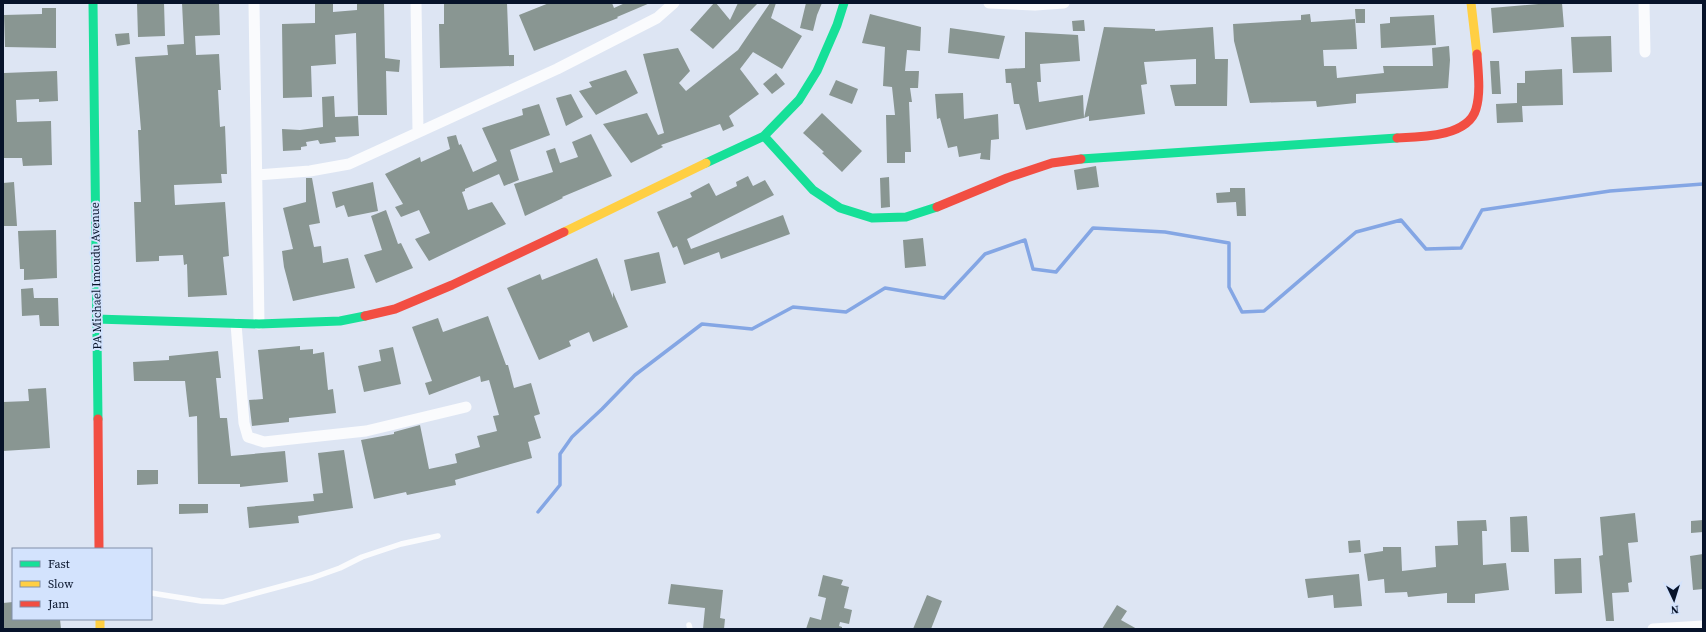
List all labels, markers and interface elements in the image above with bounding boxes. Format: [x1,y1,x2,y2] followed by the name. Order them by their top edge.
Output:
[87,202,105,350] street label: PA Michael Imoudu Avenue
[12,548,152,620] legend
[48,556,70,572] text: Fast
[48,576,74,592] text: Slow
[1654,580,1694,620] north arrow
[47,596,69,612] text: Jam
[1670,602,1679,617] text: N

